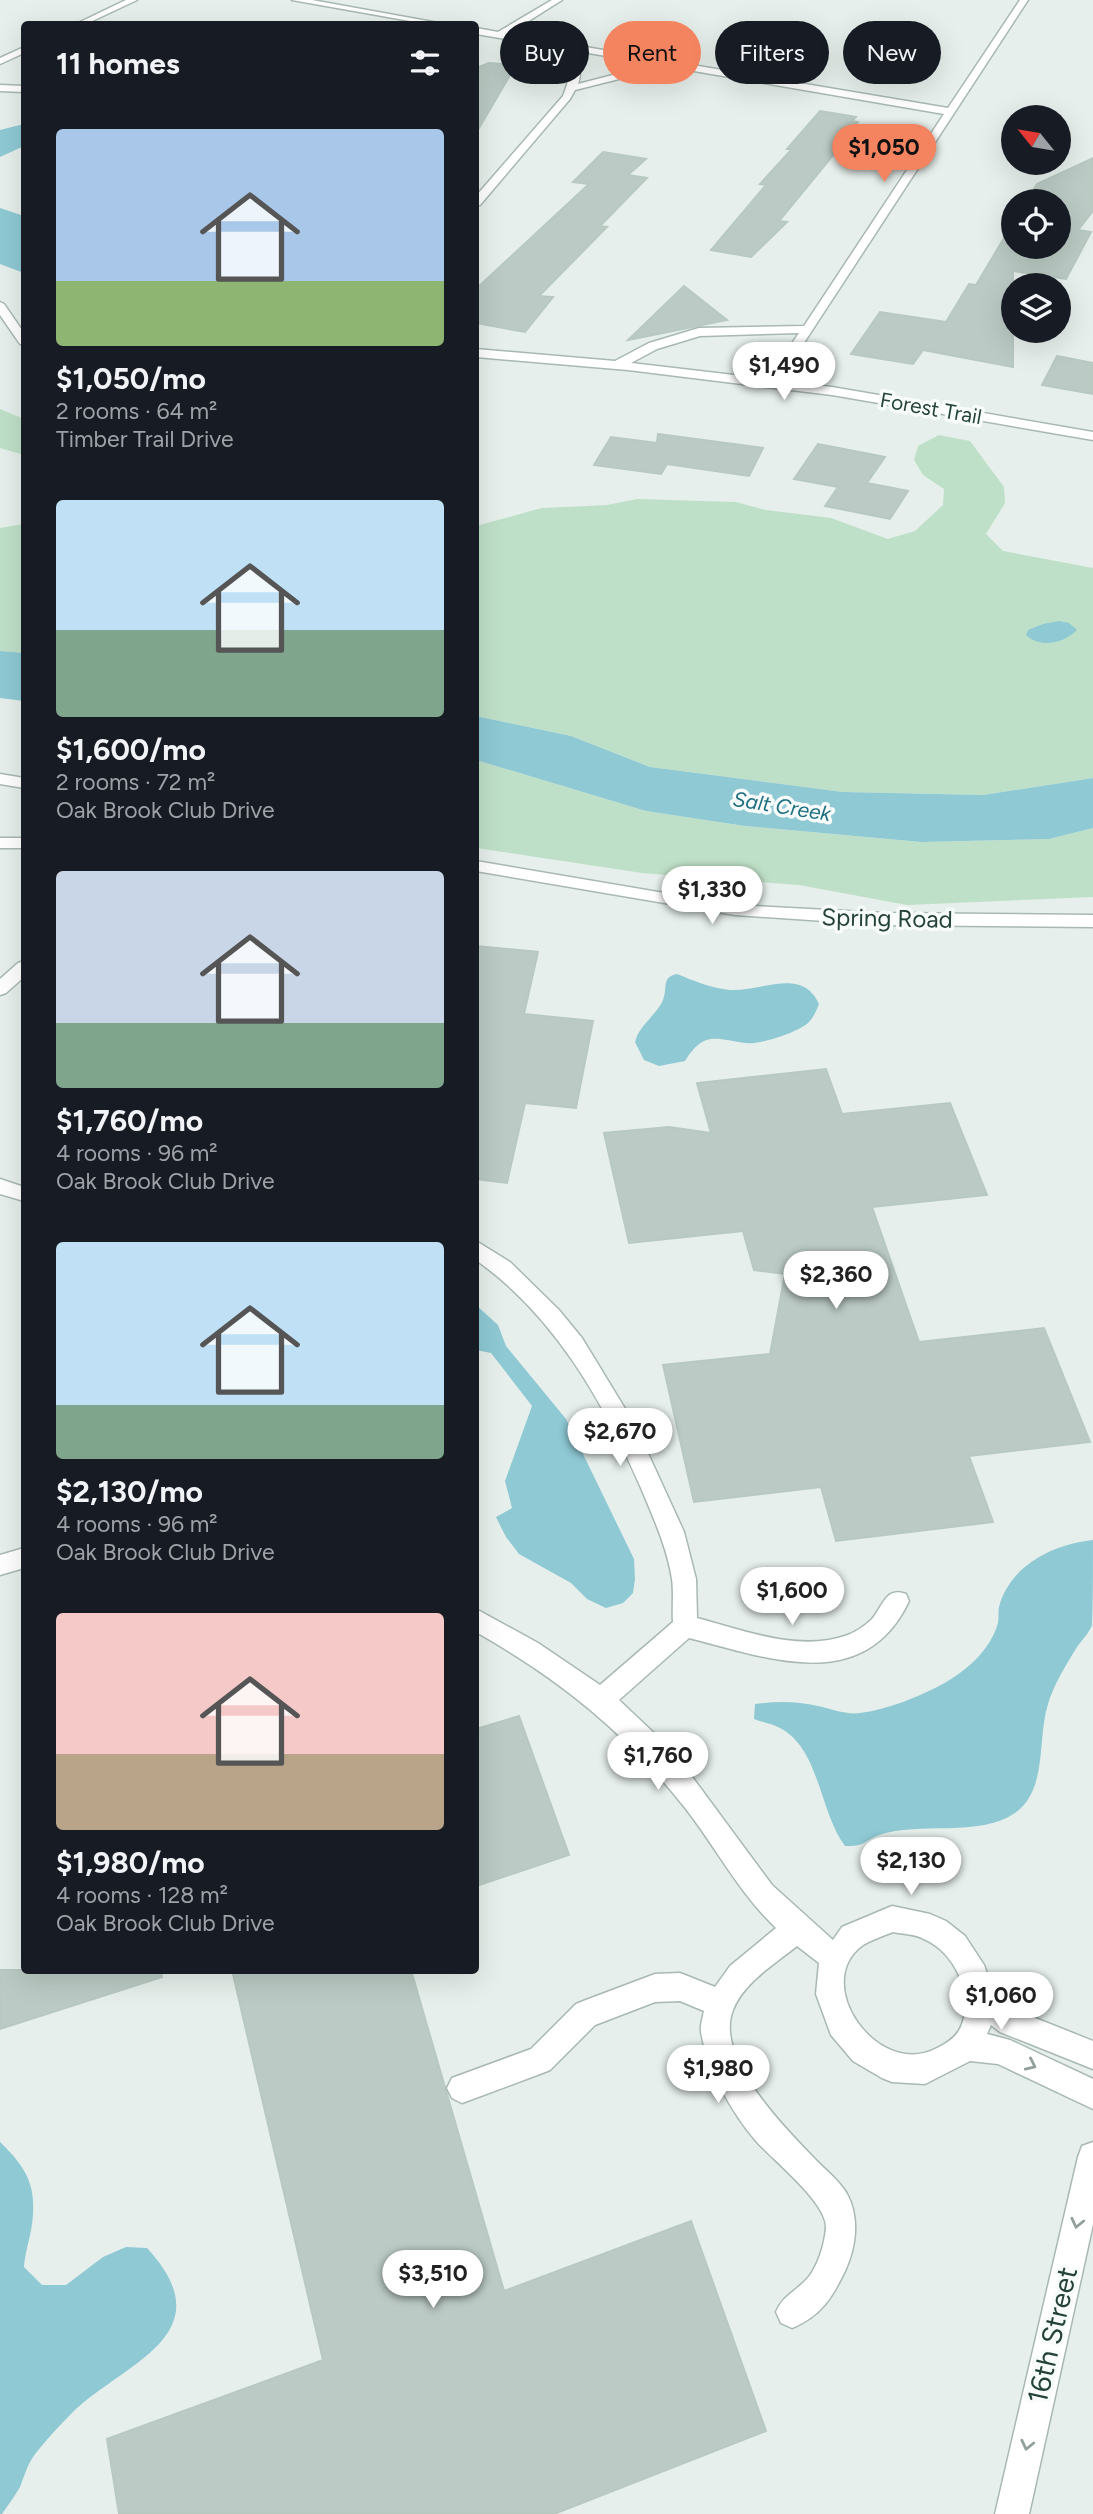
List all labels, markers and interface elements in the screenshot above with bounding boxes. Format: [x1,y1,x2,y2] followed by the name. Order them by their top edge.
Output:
[500,21,589,84] chip: Buy
[603,21,701,84] chip: Rent
[715,21,829,84] chip: Filters
[843,21,941,84] chip: New
[406,44,444,82] icon: filters
[56,45,180,82] text: 11 homes
[1001,105,1071,175] north arrow
[1001,105,1071,343] map controls
[827,124,941,184] pin: $1,050
[848,133,920,161] text: $1,050
[187,174,313,300] icon: home
[1001,189,1071,259] button: locate
[1001,273,1071,343] button: layers
[727,342,841,402] pin: $1,490
[748,351,820,379] text: $1,490
[56,360,206,397] text: $1,050/mo
[878,387,984,429] street label: Forest Trail
[56,397,217,425] text: 2 rooms · 64 m²
[56,425,233,453] text: Timber Trail Drive
[187,545,313,671] icon: home
[56,731,206,768] text: $1,600/mo
[56,768,215,796] text: 2 rooms · 72 m²
[731,786,833,826] water label: Salt Creek
[56,796,275,824] text: Oak Brook Club Drive
[655,866,769,926] pin: $1,330
[678,875,746,903] text: $1,330
[821,902,953,934] street label: Spring Road
[187,916,313,1042] icon: home
[56,1102,203,1139] text: $1,760/mo
[56,1139,218,1167] text: 4 rooms · 96 m²
[56,1167,275,1195] text: Oak Brook Club Drive
[779,1252,893,1311] pin: $2,360
[799,1260,873,1288] text: $2,360
[187,1287,313,1413] icon: home
[563,1408,677,1468] pin: $2,670
[583,1417,657,1445] text: $2,670
[56,1473,203,1510] text: $2,130/mo
[56,1510,218,1538] text: 4 rooms · 96 m²
[56,1538,275,1566] text: Oak Brook Club Drive
[735,1568,849,1627] pin: $1,600
[756,1576,828,1604] text: $1,600
[187,1658,313,1784] icon: home
[601,1732,715,1792] pin: $1,760
[623,1741,693,1769] text: $1,760
[854,1838,968,1897] pin: $2,130
[56,1844,205,1881] text: $1,980/mo
[876,1846,946,1874] text: $2,130
[56,1881,228,1909] text: 4 rooms · 128 m²
[56,1909,275,1937] text: Oak Brook Club Drive
[944,1972,1058,2032] pin: $1,060
[965,1981,1037,2009] text: $1,060
[661,2046,775,2105] pin: $1,980
[683,2054,753,2082] text: $1,980
[1024,2057,1036,2071] one-way arrow
[1071,2217,1086,2229] one-way arrow
[376,2250,490,2310] pin: $3,510
[398,2259,468,2287] text: $3,510
[1020,2263,1084,2407] street label: 16th Street
[1021,2439,1036,2451] one-way arrow

